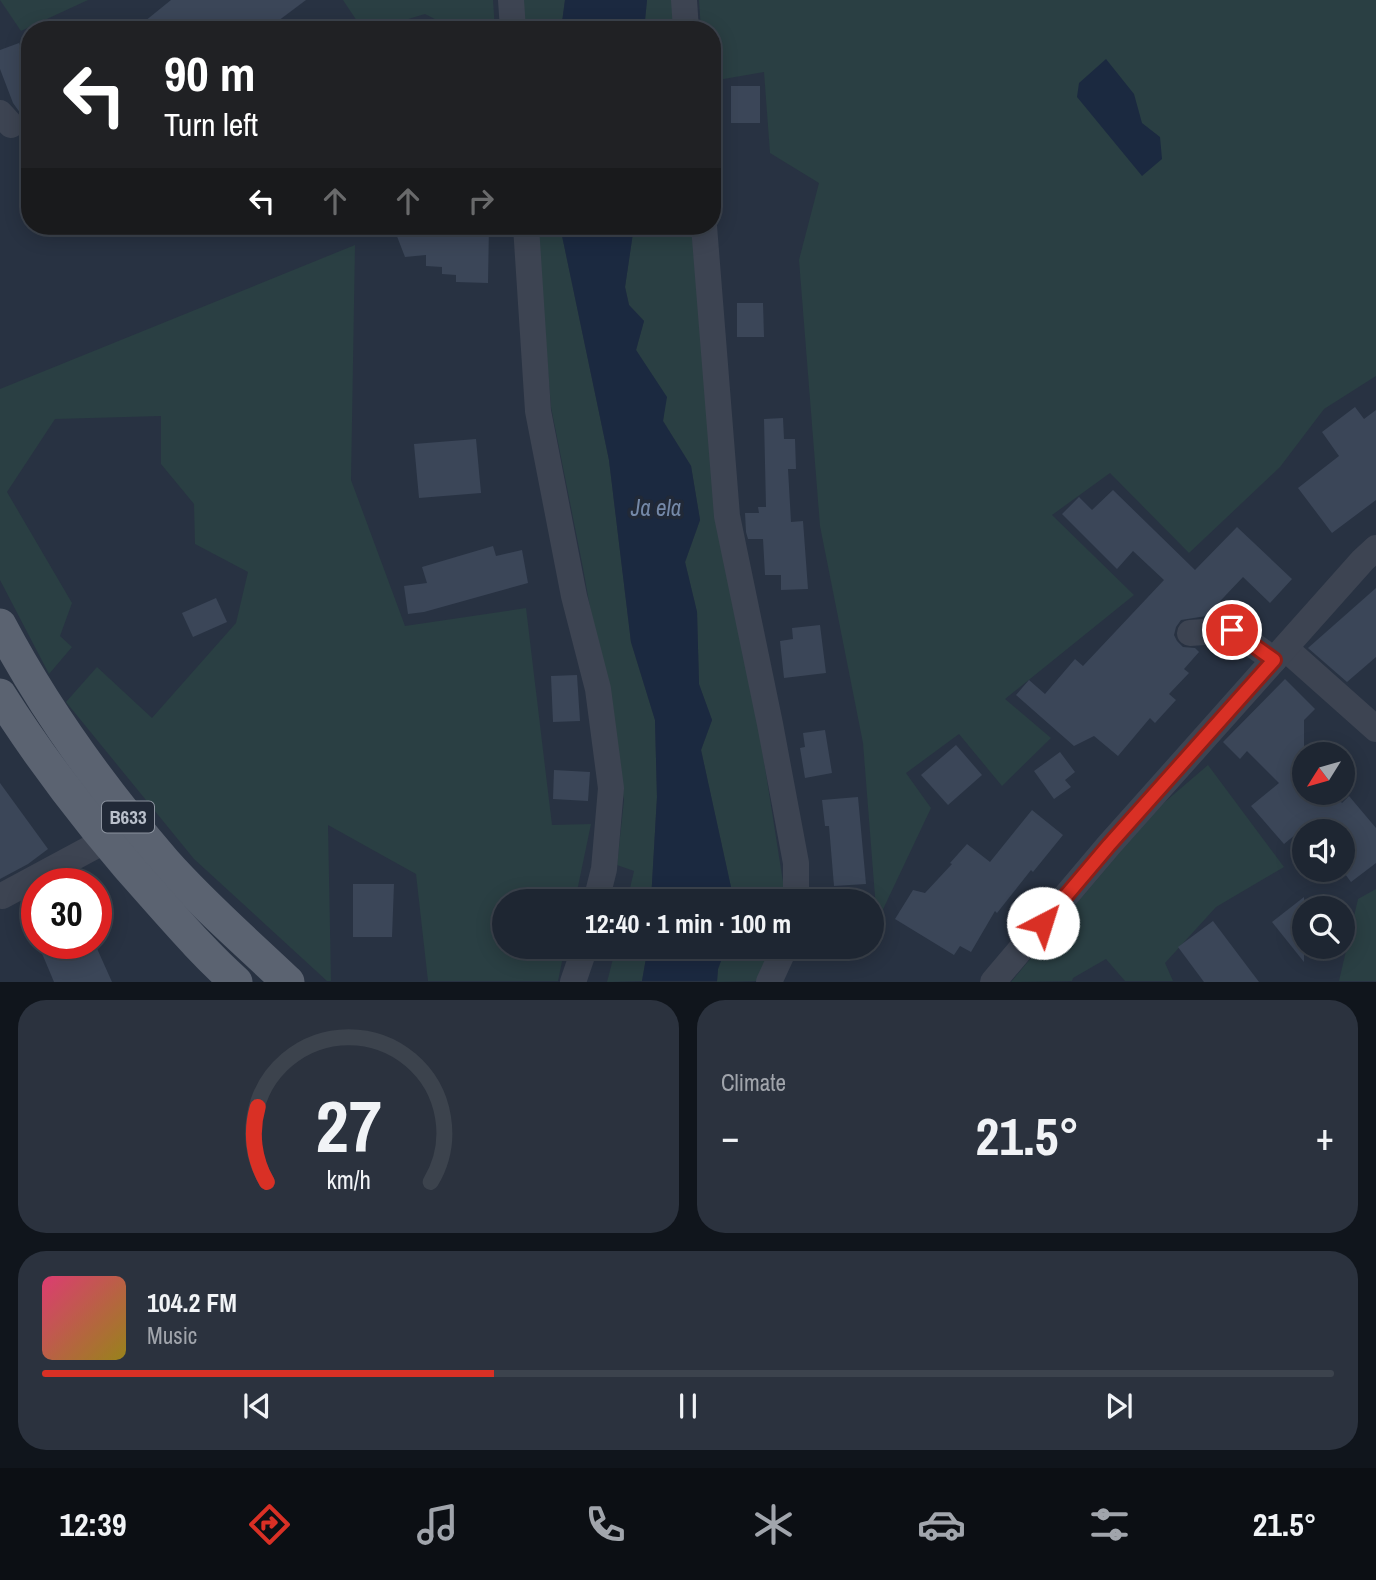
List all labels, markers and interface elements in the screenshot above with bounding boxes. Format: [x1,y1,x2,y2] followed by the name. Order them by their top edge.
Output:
[164,40,256,106] text: 90 m
[49,49,140,140] icon: left
[164,103,258,146] text: Turn left
[243,182,281,220] icon: left
[316,182,354,220] icon: ahead
[389,182,427,220] icon: ahead
[462,182,500,220] icon: right
[630,492,681,523] water label: Ja ela
[1202,600,1262,660] pin
[1213,611,1251,649] icon: arrive
[1292,742,1354,805] north arrow
[1292,742,1355,959] map controls
[102,802,154,832] road number: B633
[1292,819,1355,882] button: sound
[21,868,112,959] speed limit sign: 30
[1006,886,1080,960] position arrow
[1292,896,1355,959] button: search
[585,906,791,941] text: 12:40 · 1 min · 100 m
[721,1067,786,1098] text: Climate
[315,1078,382,1176] text: 27
[976,1101,1079,1171] text: 21.5°
[721,1111,739,1162] text: −
[1316,1111,1334,1162] text: +
[326,1163,371,1197] text: km/h
[147,1285,237,1320] text: 104.2 FM
[147,1320,197,1351] text: Music
[238,1387,276,1425] icon: previous
[669,1387,707,1425] icon: pause
[1100,1387,1138,1425] icon: next
[245,1500,294,1549] icon: directions
[413,1500,462,1549] icon: music
[581,1500,630,1549] icon: phone
[749,1500,798,1549] icon: climate
[917,1500,966,1549] icon: car
[1085,1500,1134,1549] icon: filters
[59,1503,127,1546] text: 12:39
[1253,1503,1317,1546] text: 21.5°

